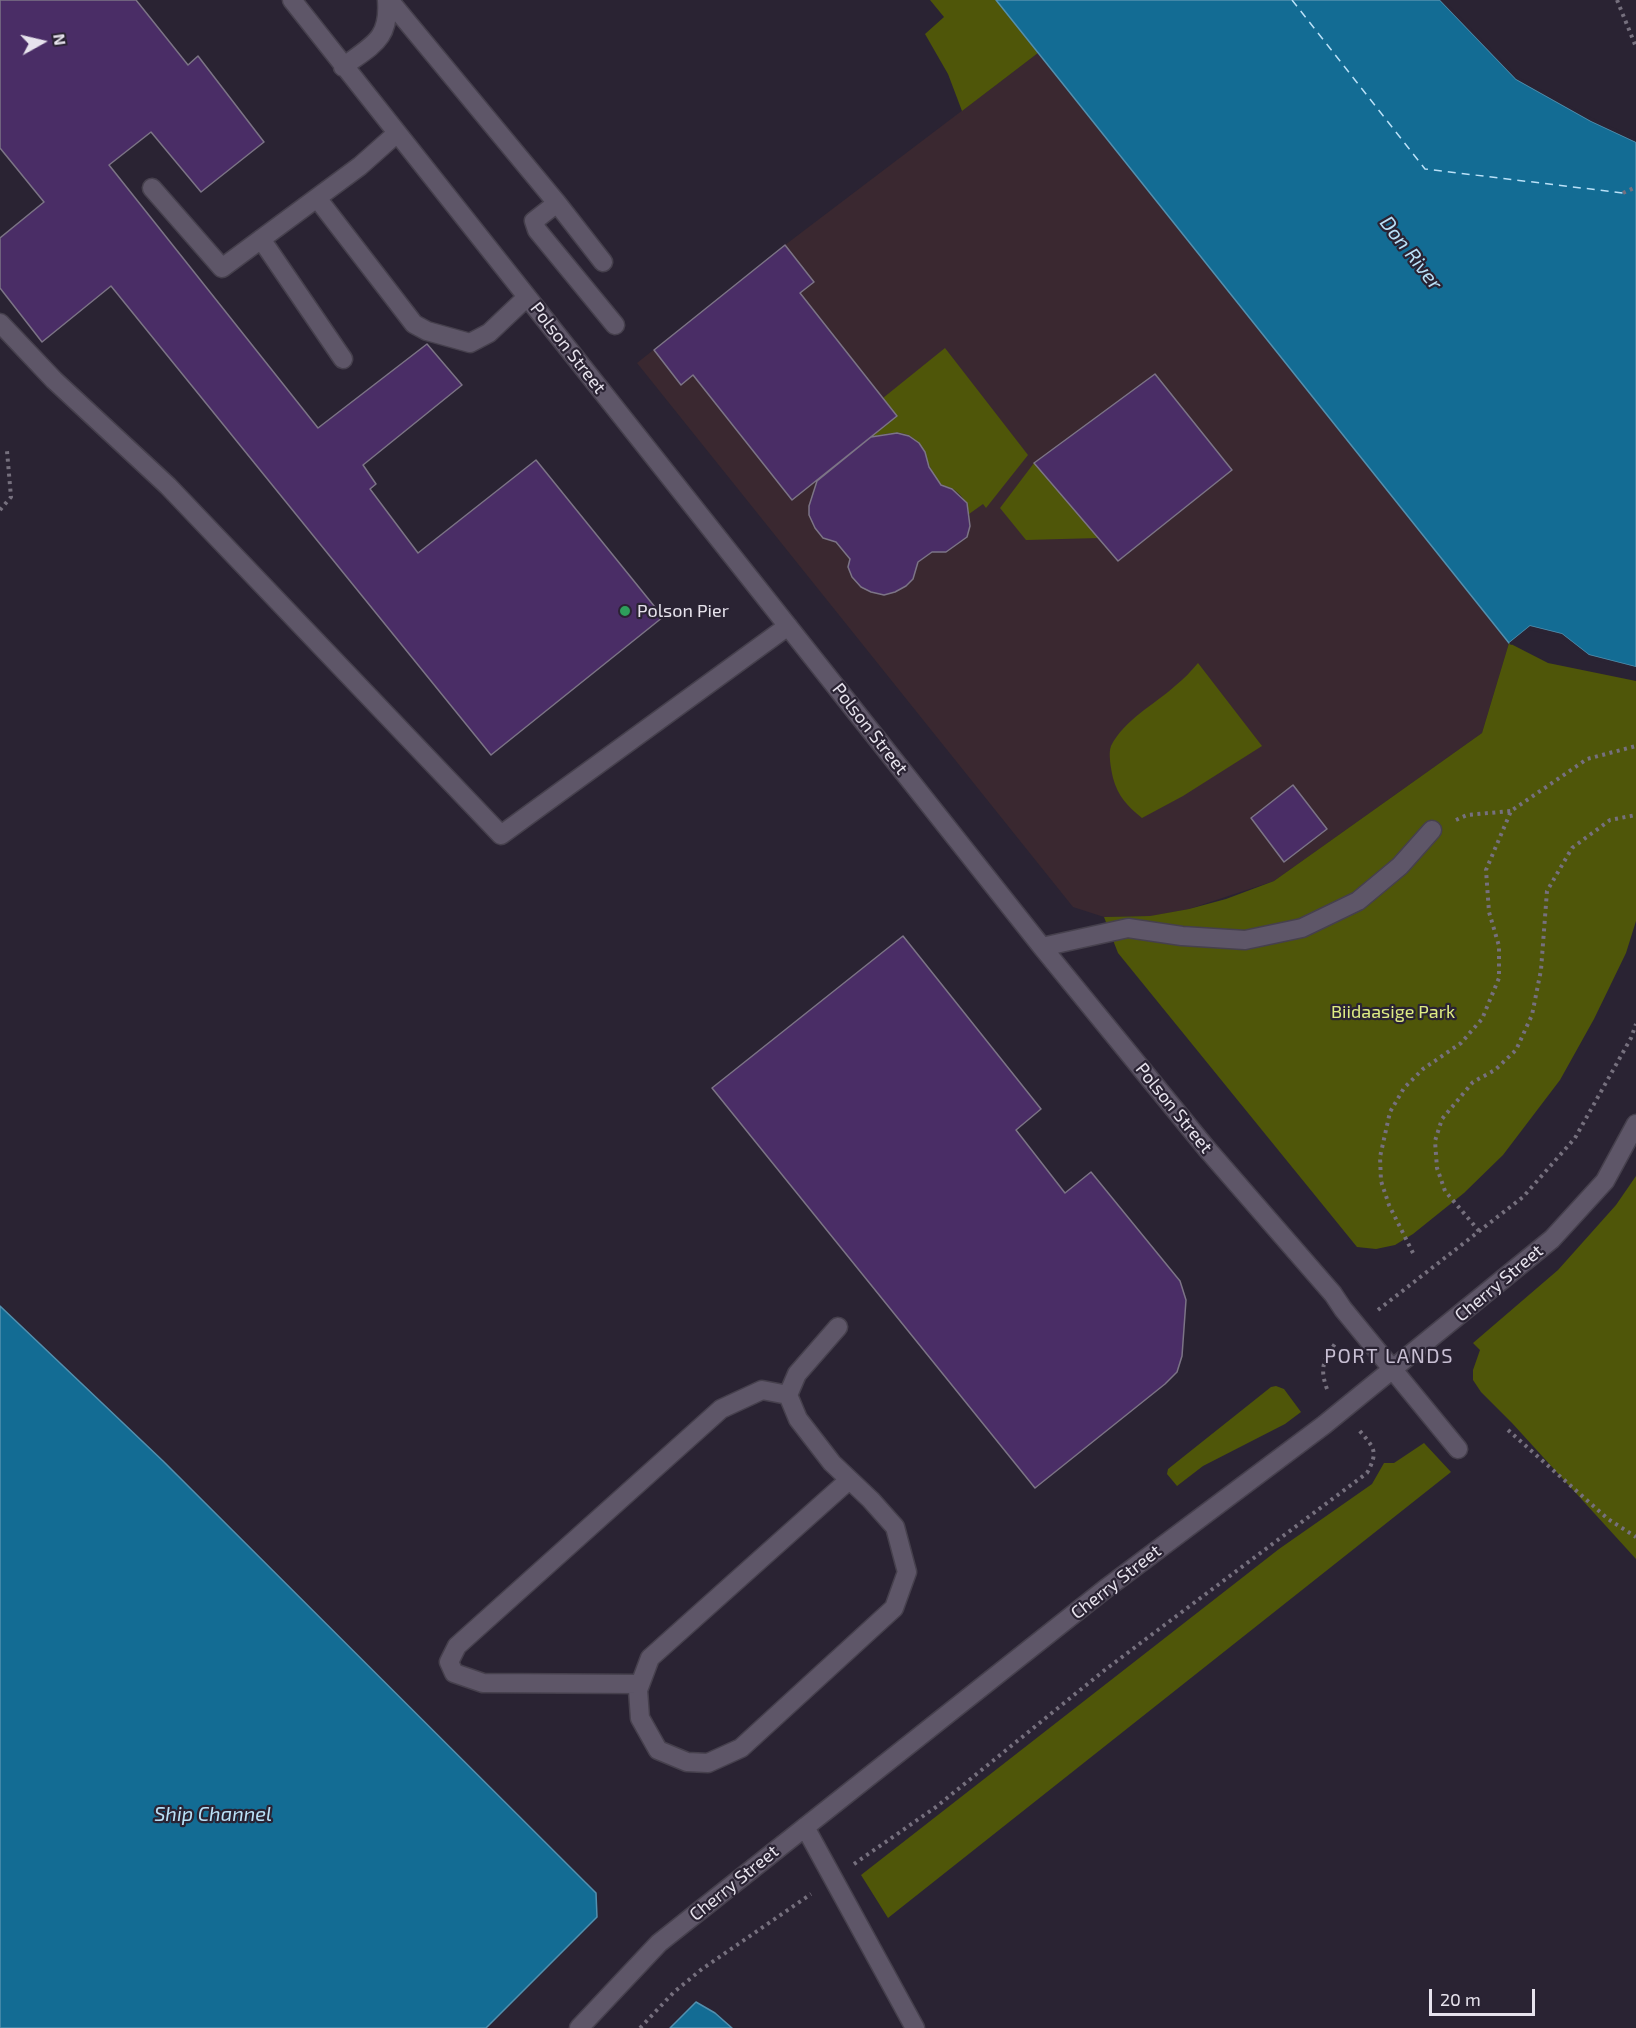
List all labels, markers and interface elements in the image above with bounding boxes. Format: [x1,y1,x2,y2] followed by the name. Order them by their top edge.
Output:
[12,12,72,72] north arrow
[50,32,71,46] text: N
[1375,211,1447,295] water label: Don River
[526,298,610,398] street label: Polson Street
[637,600,729,622] place label: Polson Pier
[618,604,632,618] marker: Polson Pier
[828,679,912,779] street label: Polson Street
[1331,1001,1455,1023] park label: Biidaasige Park
[1131,1058,1217,1158] street label: Polson Street
[1451,1240,1547,1326] street label: Cherry Street
[1324,1344,1454,1368] district label: PORT LANDS
[1067,1540,1165,1624] street label: Cherry Street
[154,1802,272,1826] water label: Ship Channel
[685,1841,783,1925] street label: Cherry Street
[1432,1977,1538,2015] scale bar
[1440,1988,1481,2010] text: 20 m

